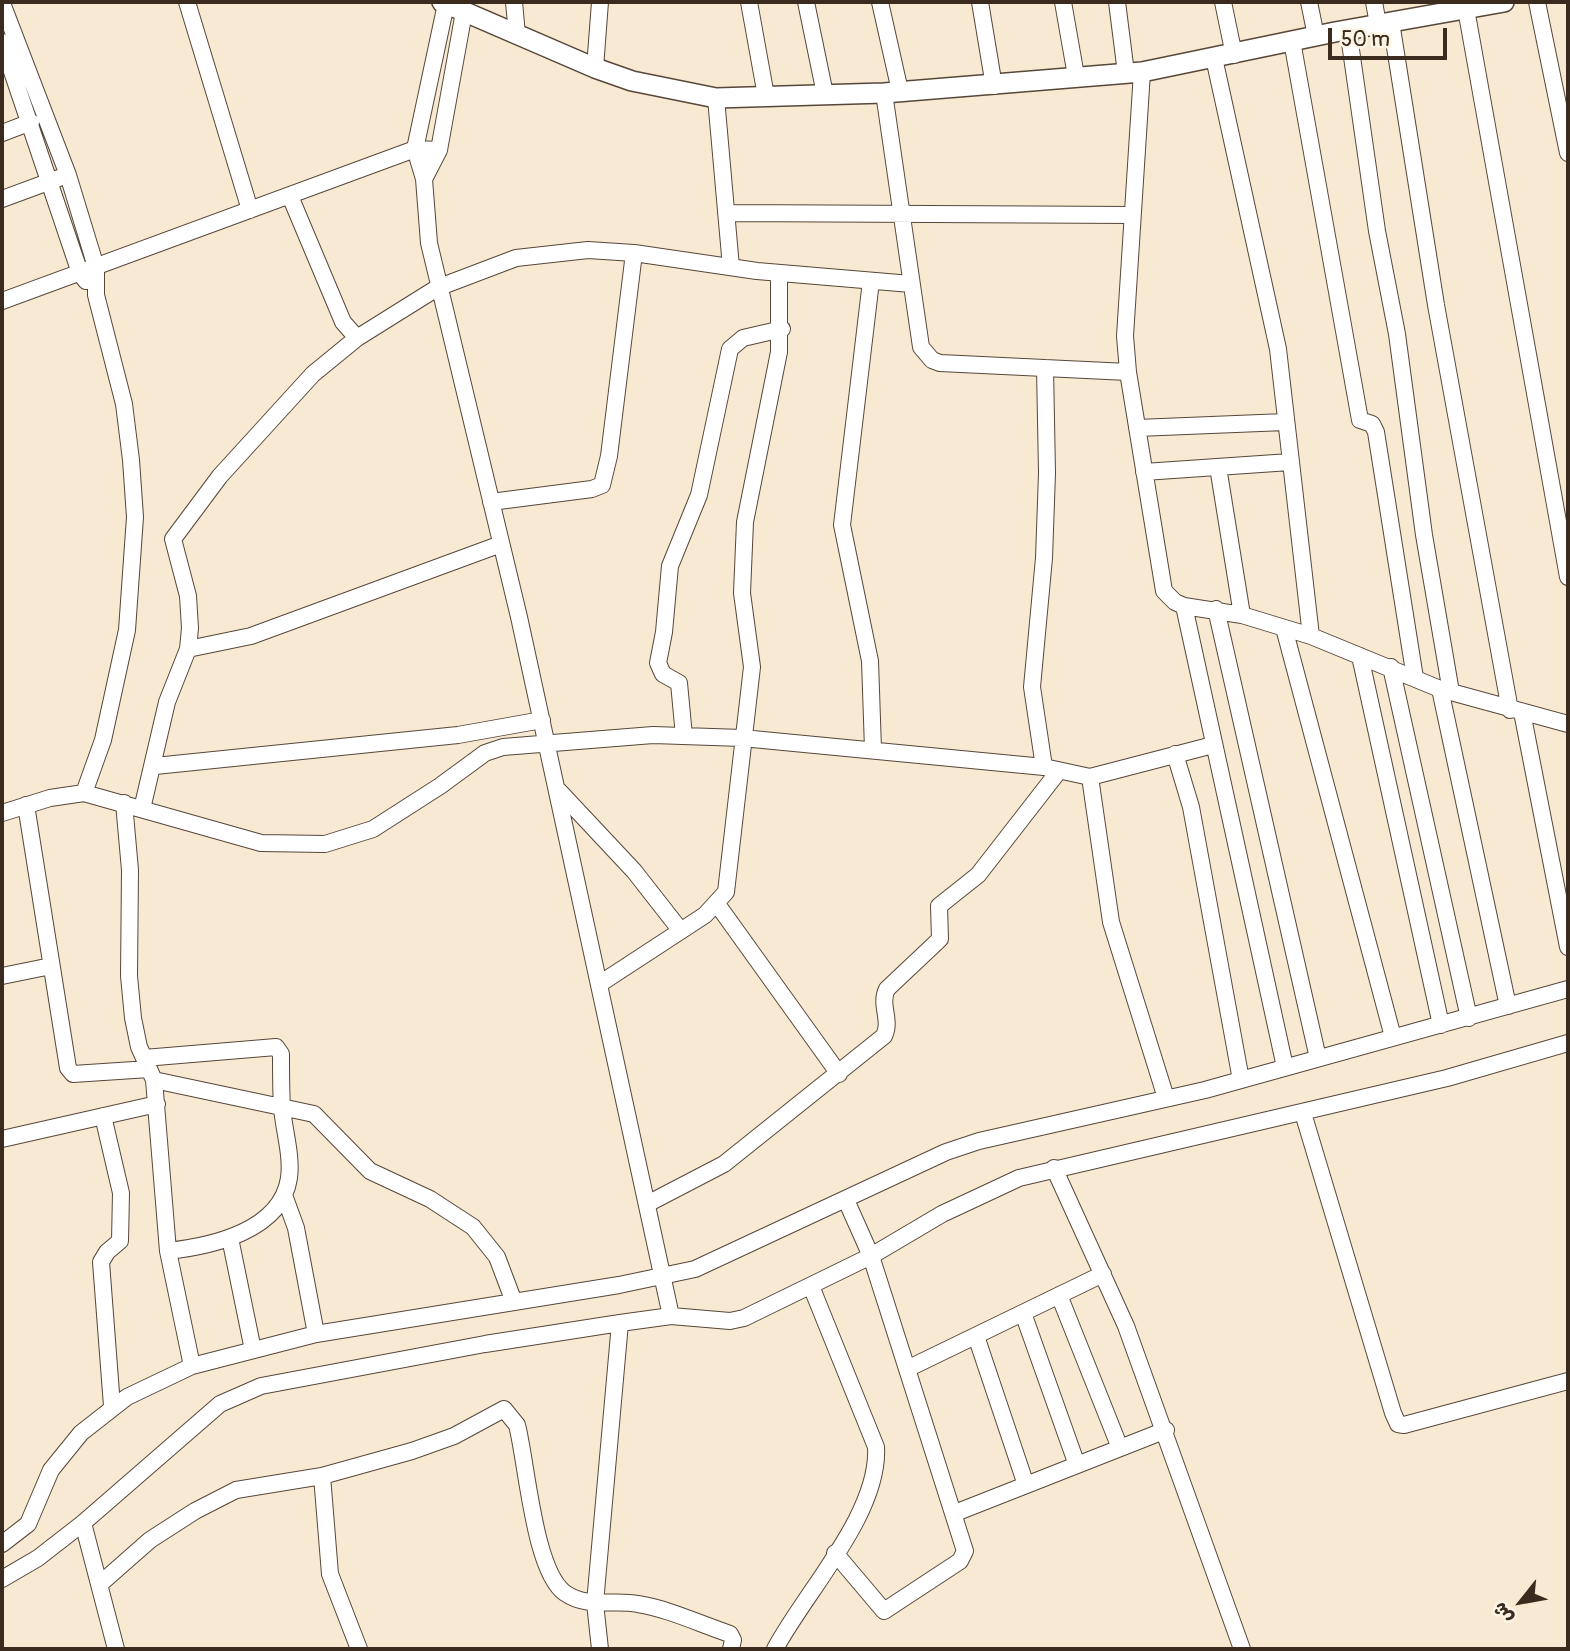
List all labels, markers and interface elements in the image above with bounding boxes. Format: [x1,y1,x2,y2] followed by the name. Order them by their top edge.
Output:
[1332,14,1451,58] scale bar
[1341,26,1390,53] text: 50 m
[1486,1567,1556,1637] north arrow
[1487,1598,1519,1628] text: ش

